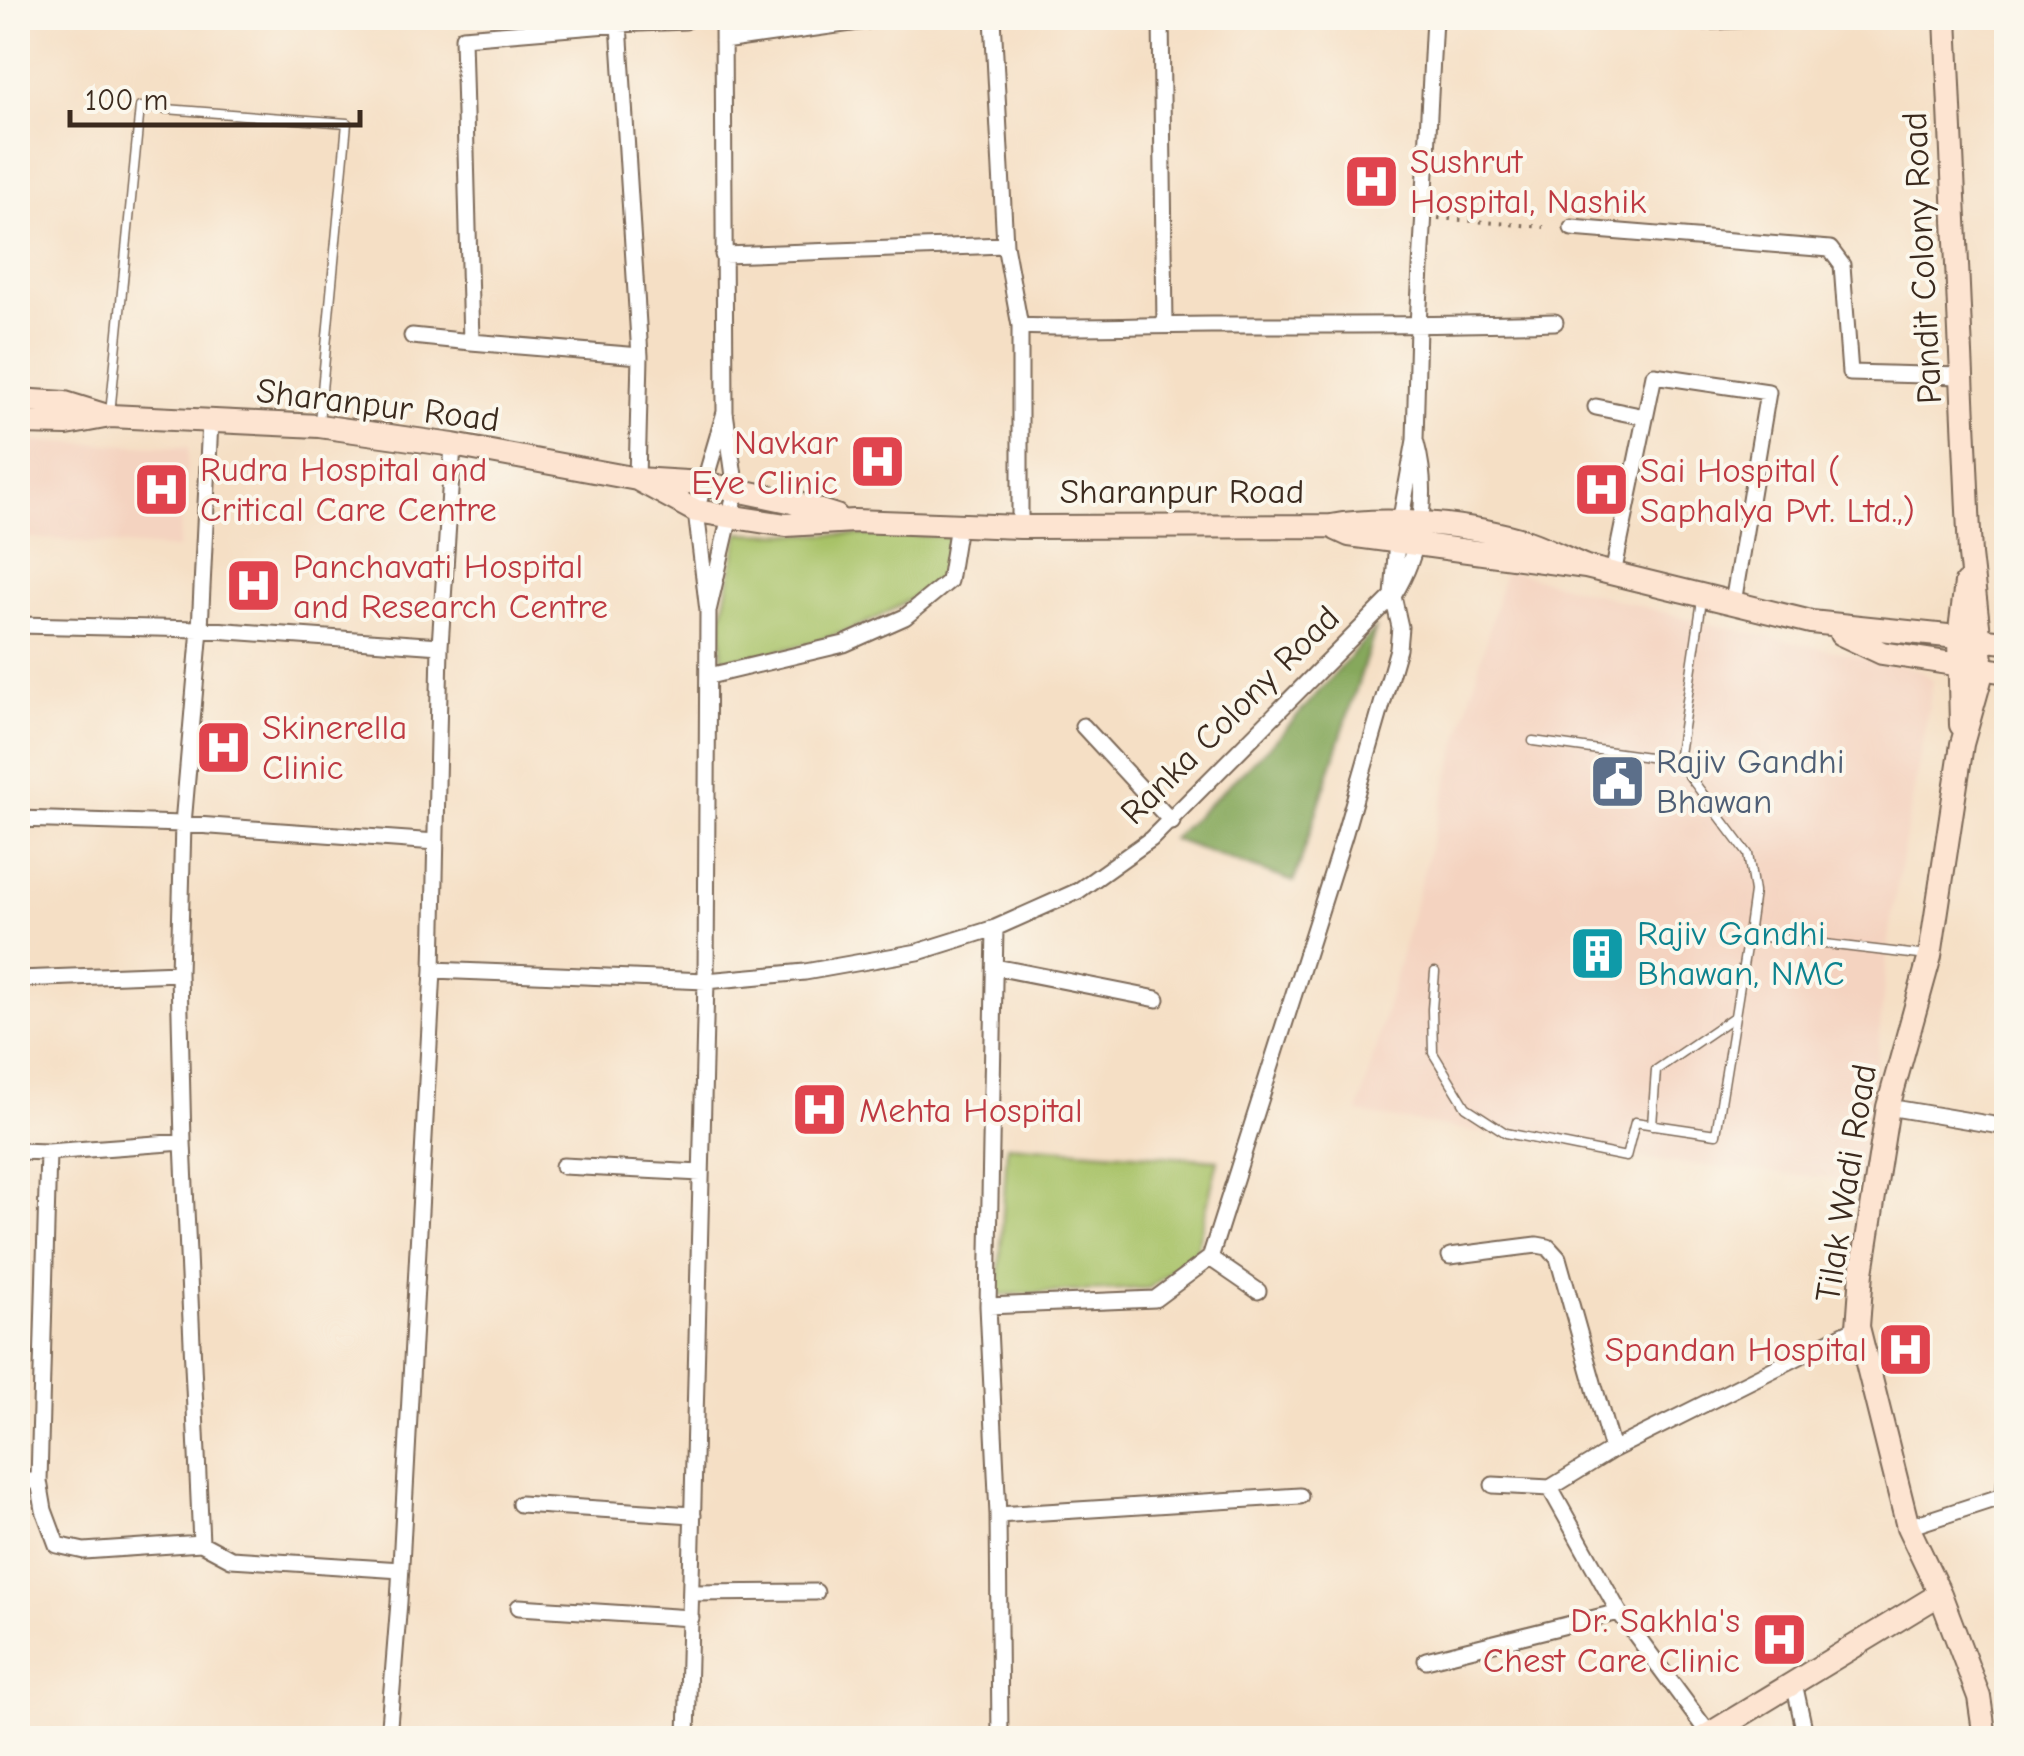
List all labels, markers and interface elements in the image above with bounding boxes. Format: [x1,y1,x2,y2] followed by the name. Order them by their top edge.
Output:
[70,65,360,127] scale bar
[85,83,168,118] text: 100 m
[1894,111,1950,405] street label: Pandit Colony Road
[1410,141,1646,222] place label: Sushrut Hospital, Nashik
[1341,151,1401,211] hospital icon: Sushrut Hospital, Nashik
[254,370,502,440] street label: Sharanpur Road
[691,422,838,503] place label: Navkar Eye Clinic
[847,432,907,492] hospital icon: Navkar Eye Clinic
[200,449,497,530] place label: Rudra Hospital and Critical Care Centre
[1640,450,1915,531] place label: Sai Hospital ( Saphalya Pvt. Ltd.,)
[131,459,191,519] hospital icon: Rudra Hospital and Critical Care Centre
[1571,460,1631,520] hospital icon: Sai Hospital ( Saphalya Pvt. Ltd.,)
[1060,471,1304,512] street label: Sharanpur Road
[293,546,608,627] place label: Panchavati Hospital and Research Centre
[224,556,284,616] hospital icon: Panchavati Hospital and Research Centre
[1112,597,1348,833] street label: Ranka Colony Road
[262,707,407,788] place label: Skinerella Clinic
[193,717,253,777] hospital icon: Skinerella Clinic
[1656,741,1845,822] place label: Rajiv Gandhi Bhawan
[1587,751,1647,811] public building icon: Rajiv Gandhi Bhawan
[1637,913,1844,994] place label: Rajiv Gandhi Bhawan, NMC
[1568,923,1628,983] building icon: Rajiv Gandhi Bhawan, NMC
[1807,1061,1885,1305] street label: Tilak Wadi Road
[790,1080,850,1140] hospital icon: Mehta Hospital
[859,1090,1083,1131] place label: Mehta Hospital
[1876,1319,1936,1379] hospital icon: Spandan Hospital
[1605,1329,1867,1370] place label: Spandan Hospital
[1483,1600,1740,1681] place label: Dr. Sakhla's Chest Care Clinic
[1749,1610,1809,1670] hospital icon: Dr. Sakhla's Chest Care Clinic

